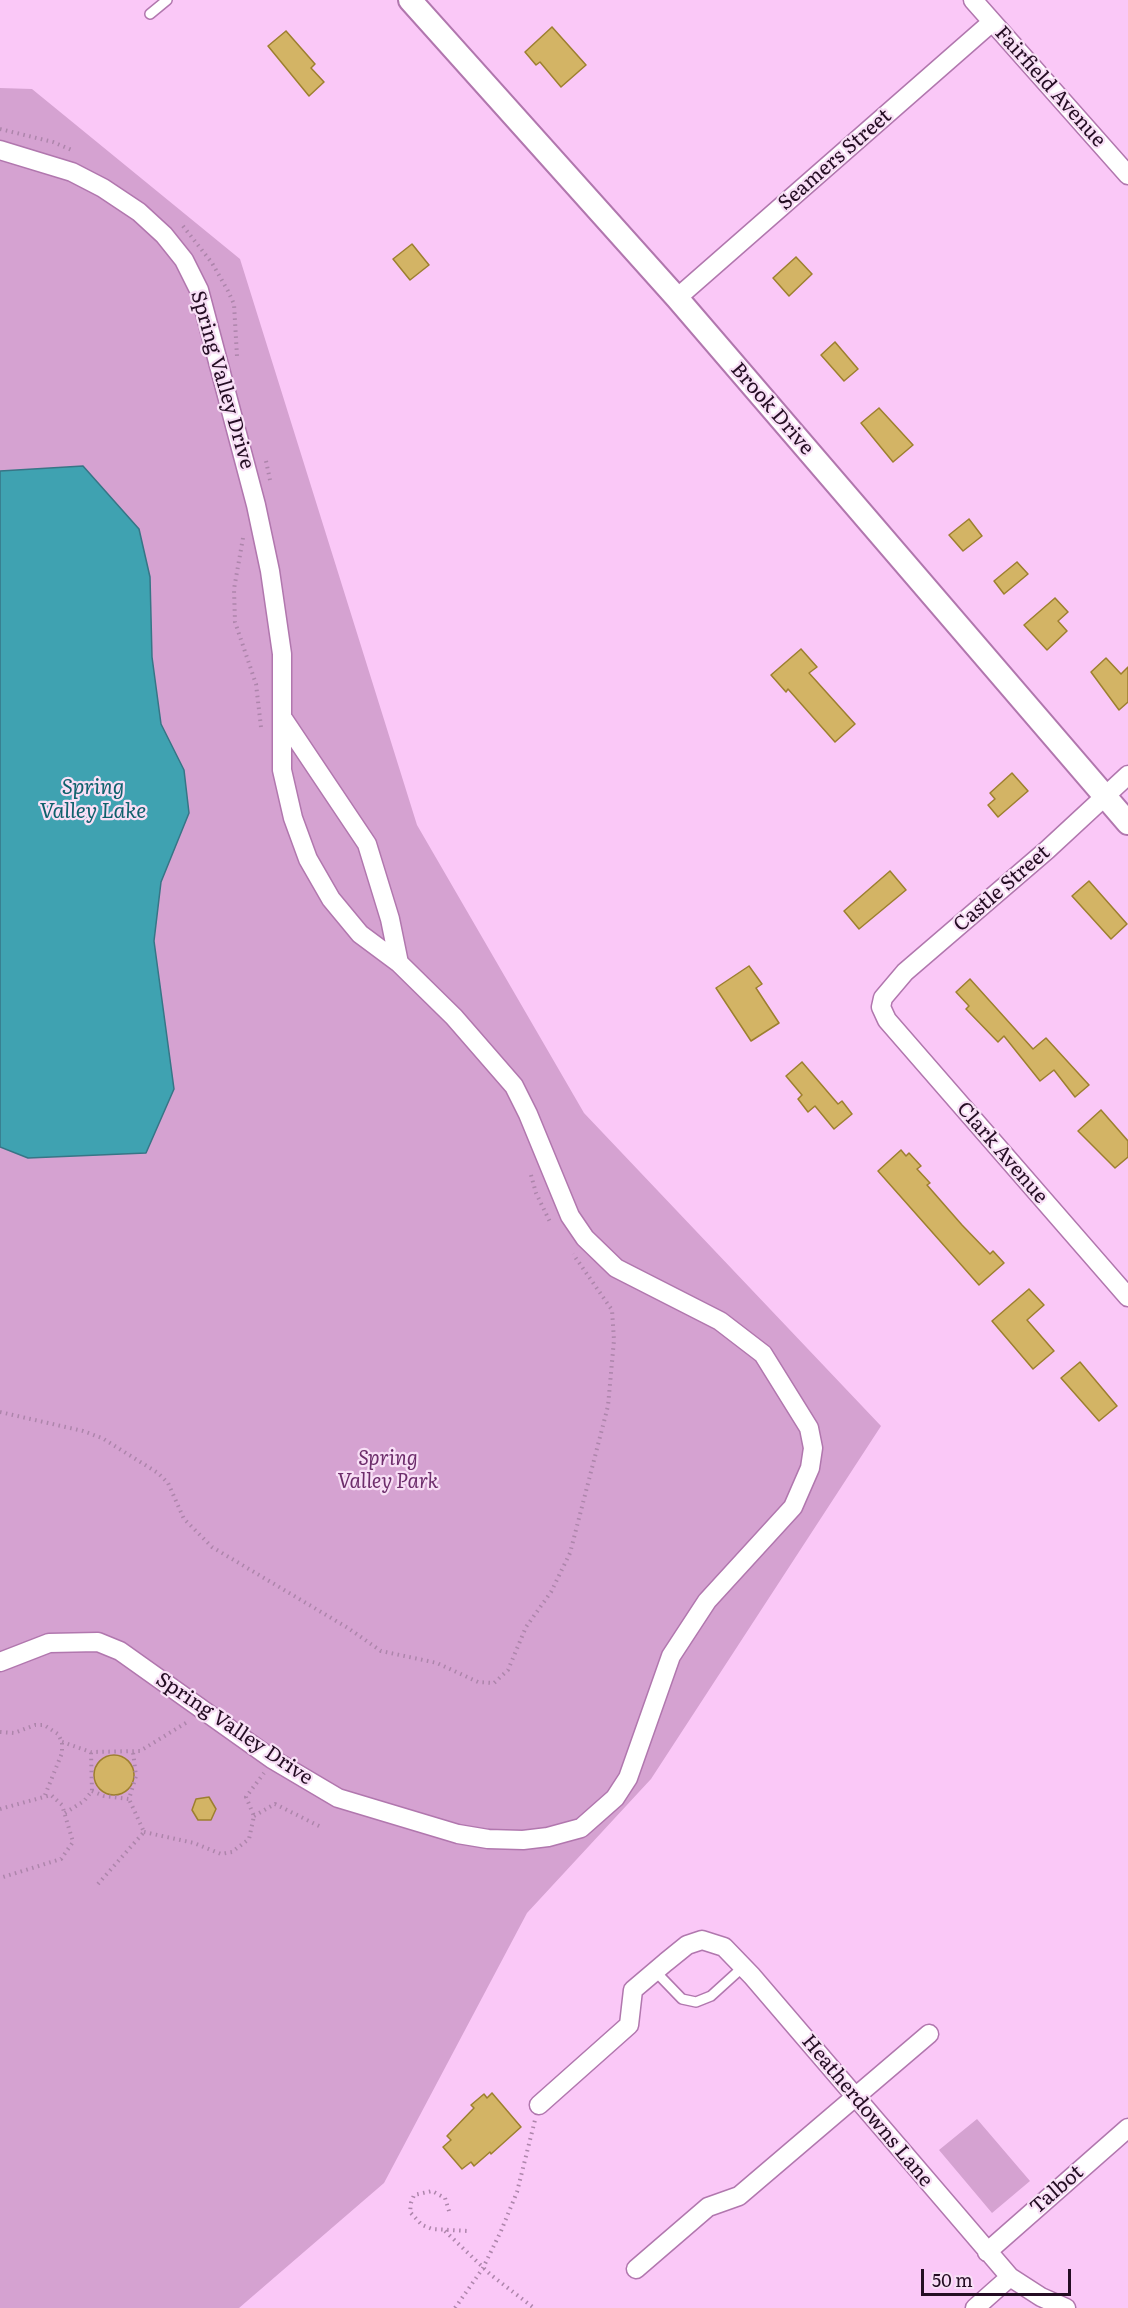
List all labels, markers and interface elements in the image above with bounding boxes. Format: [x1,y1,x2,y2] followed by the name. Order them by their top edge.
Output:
[989,22,1111,152] street label: Fairfield Avenue
[774,104,896,216] street label: Seamers Street
[185,288,259,472] street label: Spring Valley Drive
[725,358,819,460] street label: Brook Drive
[40,775,146,825] water label: Spring Valley Lake
[949,841,1055,937] street label: Castle Street
[951,1097,1053,1209] street label: Clark Avenue
[338,1447,438,1494] park label: Spring Valley Park
[151,1668,317,1790] street label: Spring Valley Drive
[796,2030,938,2192] street label: Heatherdowns Lane
[1026,2160,1088,2220] street label: Talbot
[924,2257,1074,2295] scale bar
[932,2266,973,2293] text: 50 m

